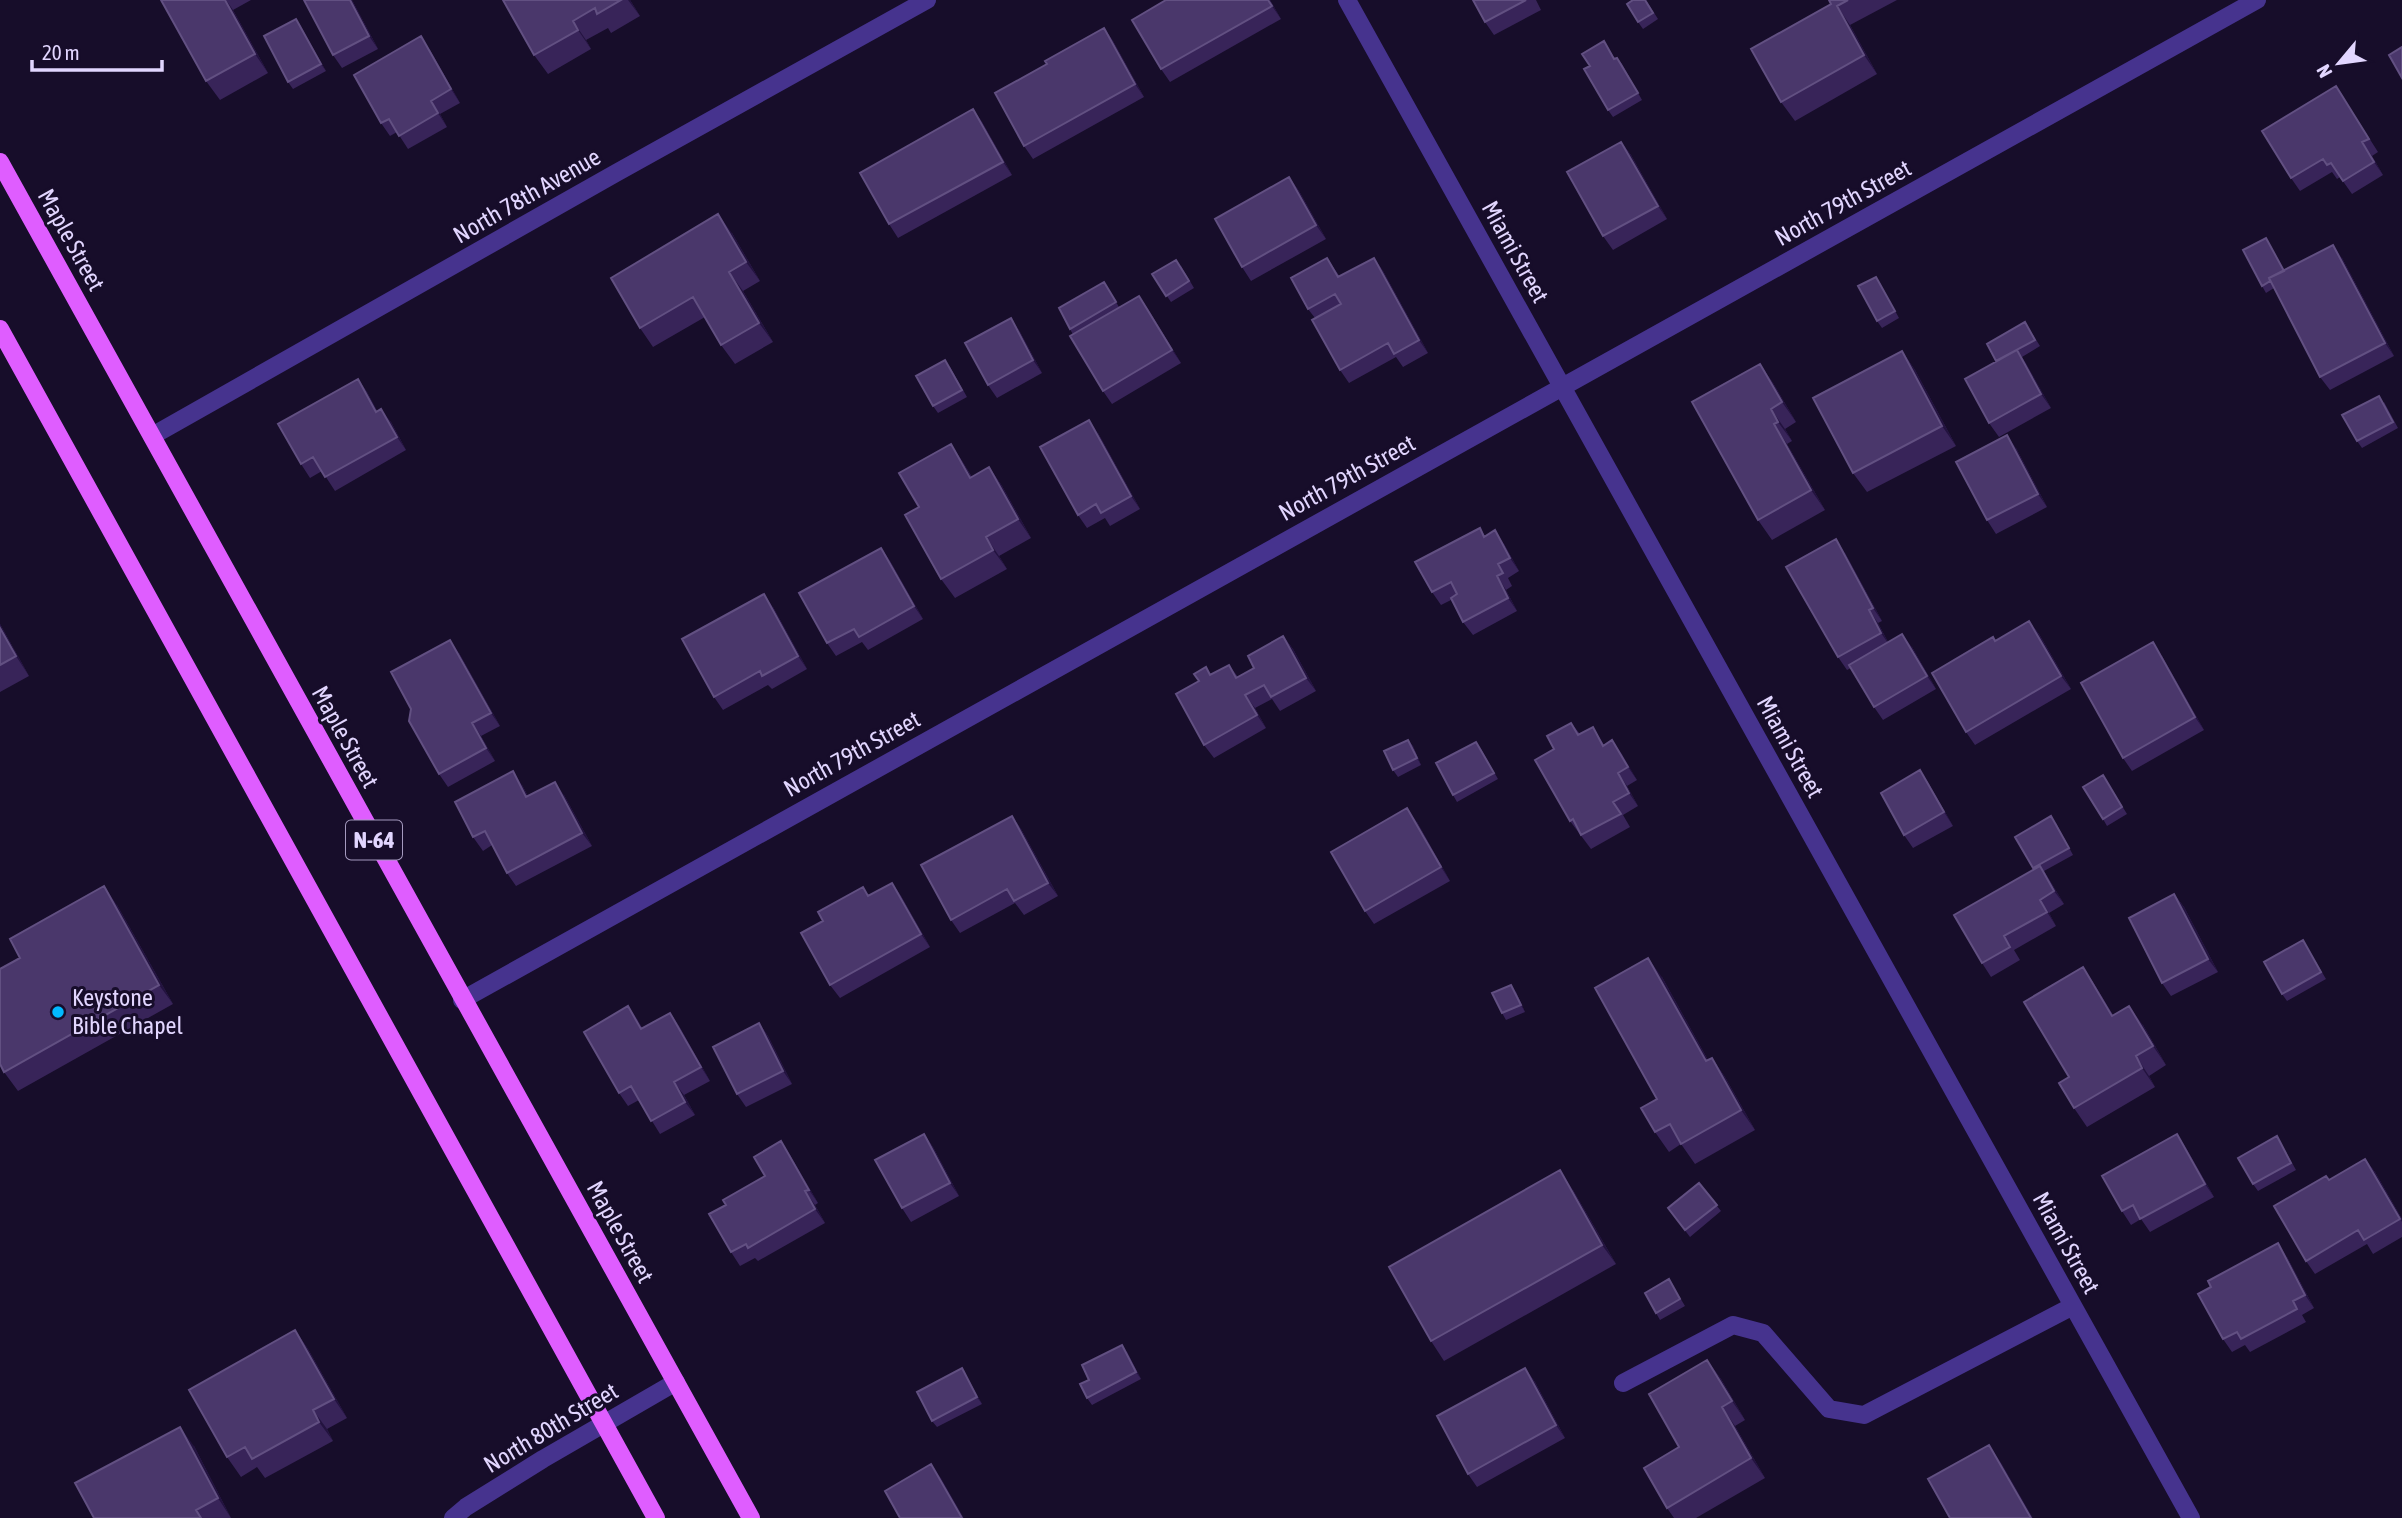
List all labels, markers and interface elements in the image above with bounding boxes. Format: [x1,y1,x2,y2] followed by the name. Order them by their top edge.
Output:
[32,28,161,72] scale bar
[2304,28,2374,98] north arrow
[42,40,80,64] text: 20 m
[2312,61,2336,81] text: N
[449,143,605,248] street label: North 78th Avenue
[1770,154,1915,251] street label: North 79th Street
[33,184,110,295] street label: Maple Street
[1477,196,1554,307] street label: Miami Street
[1274,429,1419,526] street label: North 79th Street
[307,681,384,792] street label: Maple Street
[1752,691,1829,802] street label: Miami Street
[779,705,924,802] street label: North 79th Street
[346,820,402,860] road number: N-64
[72,984,183,1039] place label: Keystone Bible Chapel
[50,1004,66,1020] marker: Keystone Bible Chapel
[582,1176,659,1287] street label: Maple Street
[2028,1187,2105,1298] street label: Miami Street
[479,1377,623,1478] street label: North 80th Street

